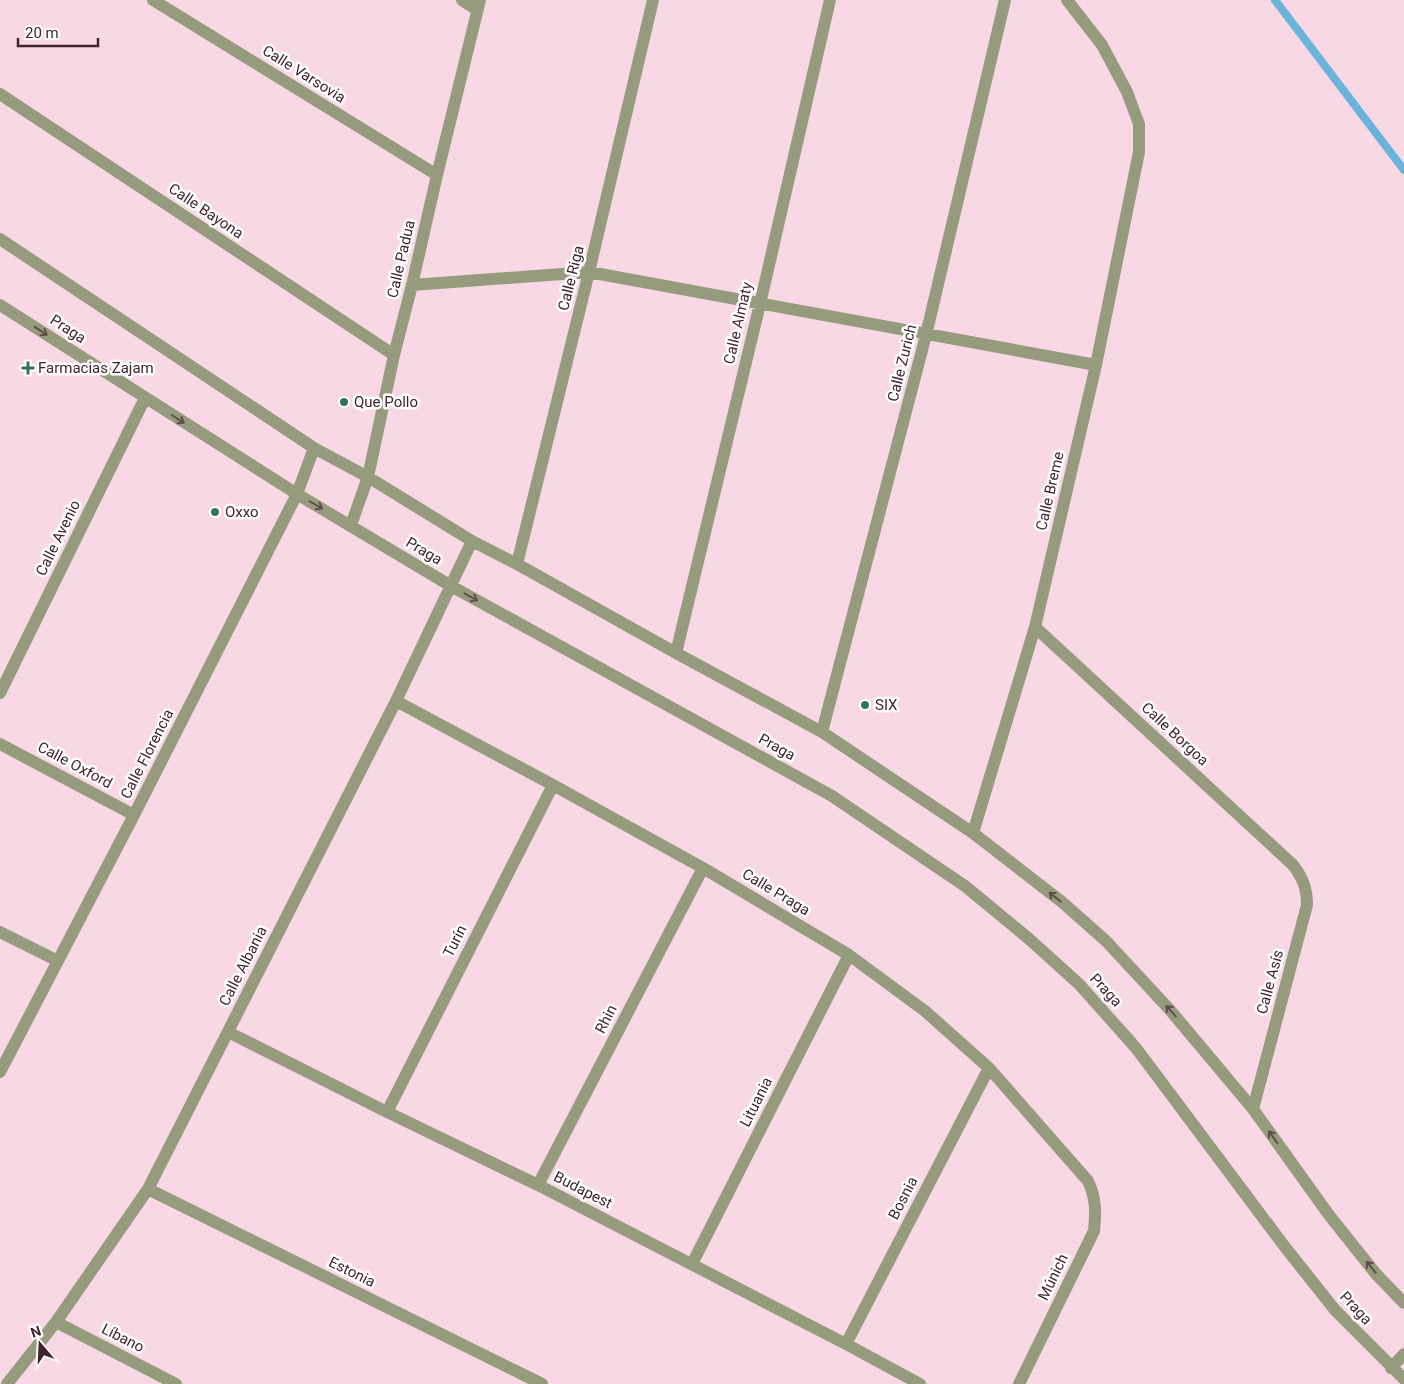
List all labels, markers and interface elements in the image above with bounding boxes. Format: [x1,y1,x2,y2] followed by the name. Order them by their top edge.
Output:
[18,15,98,47] scale bar
[25,24,59,42] text: 20 m
[259,41,349,107] street label: Calle Varsovia
[165,179,247,243] street label: Calle Bayona
[383,218,419,300] street label: Calle Padua
[554,244,588,312] street label: Calle Riga
[720,280,756,366] street label: Calle Almaty
[47,311,89,347] street label: Praga
[884,323,920,403] street label: Calle Zurich
[34,326,48,337] one-way arrow
[38,359,154,377] place label: Farmacias Zajam
[22,362,34,374] marker: Farmacias Zajam
[354,393,418,411] place label: Que Pollo
[338,396,350,408] marker: Que Pollo
[170,414,184,424] one-way arrow
[1032,450,1068,532] street label: Calle Breme
[32,497,84,579] street label: Calle Avenio
[308,500,322,510] one-way arrow
[225,503,259,521] place label: Oxxo
[209,506,221,518] marker: Oxxo
[403,533,445,569] street label: Praga
[463,592,477,602] one-way arrow
[875,696,898,714] place label: SIX
[1138,698,1212,770] street label: Calle Borgoa
[859,699,871,711] marker: SIX
[117,706,177,802] street label: Calle Florencia
[756,730,798,764] street label: Praga
[35,738,115,792] street label: Calle Oxford
[739,865,813,919] street label: Calle Praga
[1049,892,1062,903] one-way arrow
[439,922,471,960] street label: Turín
[215,923,271,1009] street label: Calle Albania
[1253,948,1287,1016] street label: Calle Asís
[1086,970,1126,1010] street label: Praga
[591,1002,621,1036] street label: Rhin
[1165,1004,1177,1017] one-way arrow
[736,1074,776,1130] street label: Lituania
[1268,1130,1278,1144] one-way arrow
[551,1168,615,1212] street label: Budapest
[885,1174,921,1222] street label: Bosnia
[1034,1251,1072,1303] street label: Múnich
[326,1253,378,1291] street label: Estonia
[1365,1261,1376,1274] one-way arrow
[1336,1288,1376,1328] street label: Praga
[15,1319,65,1369] north arrow
[99,1320,147,1356] street label: Líbano
[28,1323,43,1341] text: N

